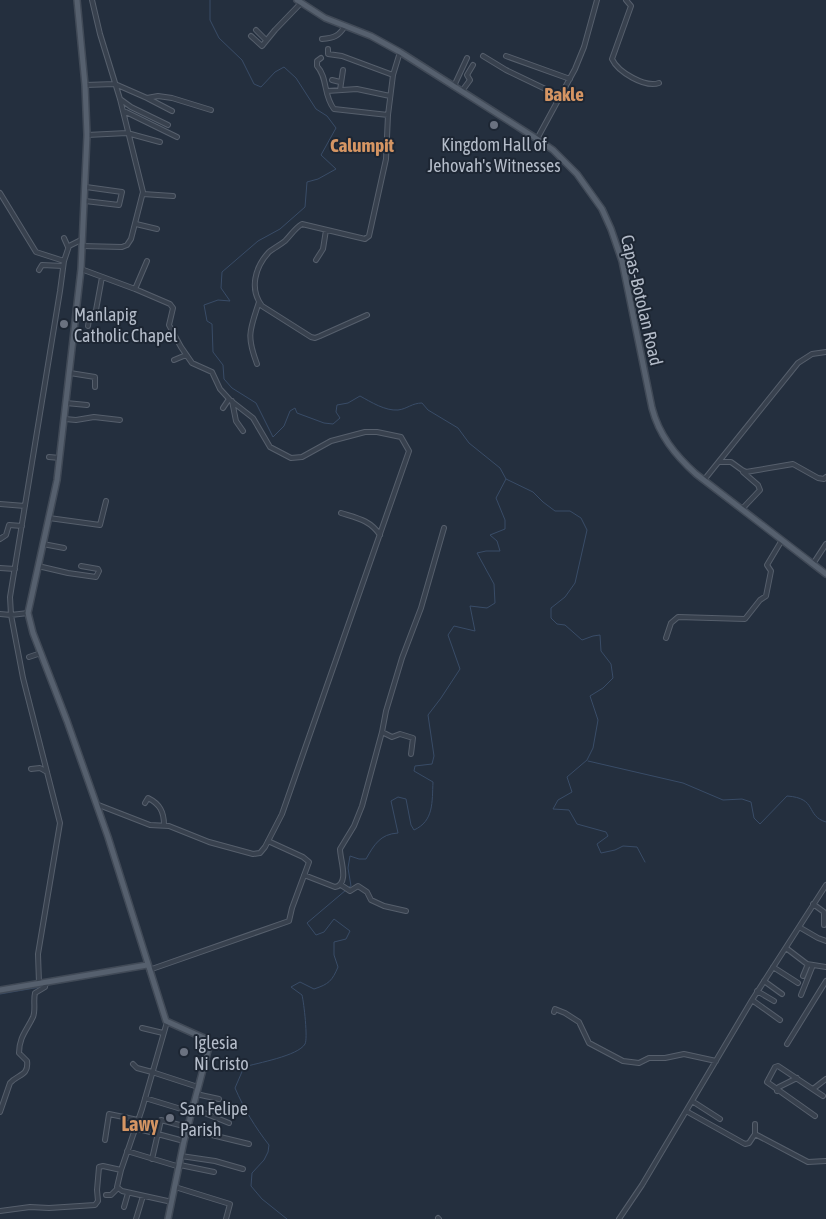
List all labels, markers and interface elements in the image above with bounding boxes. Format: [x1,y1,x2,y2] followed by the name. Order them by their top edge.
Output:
[544,83,584,105] district label: Bakle
[488,119,500,131] marker: Kingdom Hall of Jehovah's Witnesses
[330,134,395,156] district label: Calumpit
[427,134,561,176] place label: Kingdom Hall of Jehovah's Witnesses
[617,233,667,367] street label: Capas-Botolan Road
[74,304,178,346] place label: Manlapig Catholic Chapel
[58,318,70,330] marker: Manlapig Catholic Chapel
[194,1032,249,1074] place label: Iglesia Ni Cristo
[178,1046,190,1058] marker: Iglesia Ni Cristo
[180,1098,248,1140] place label: San Felipe Parish
[121,1112,159,1135] district label: Lawy
[164,1112,176,1124] marker: San Felipe Parish

